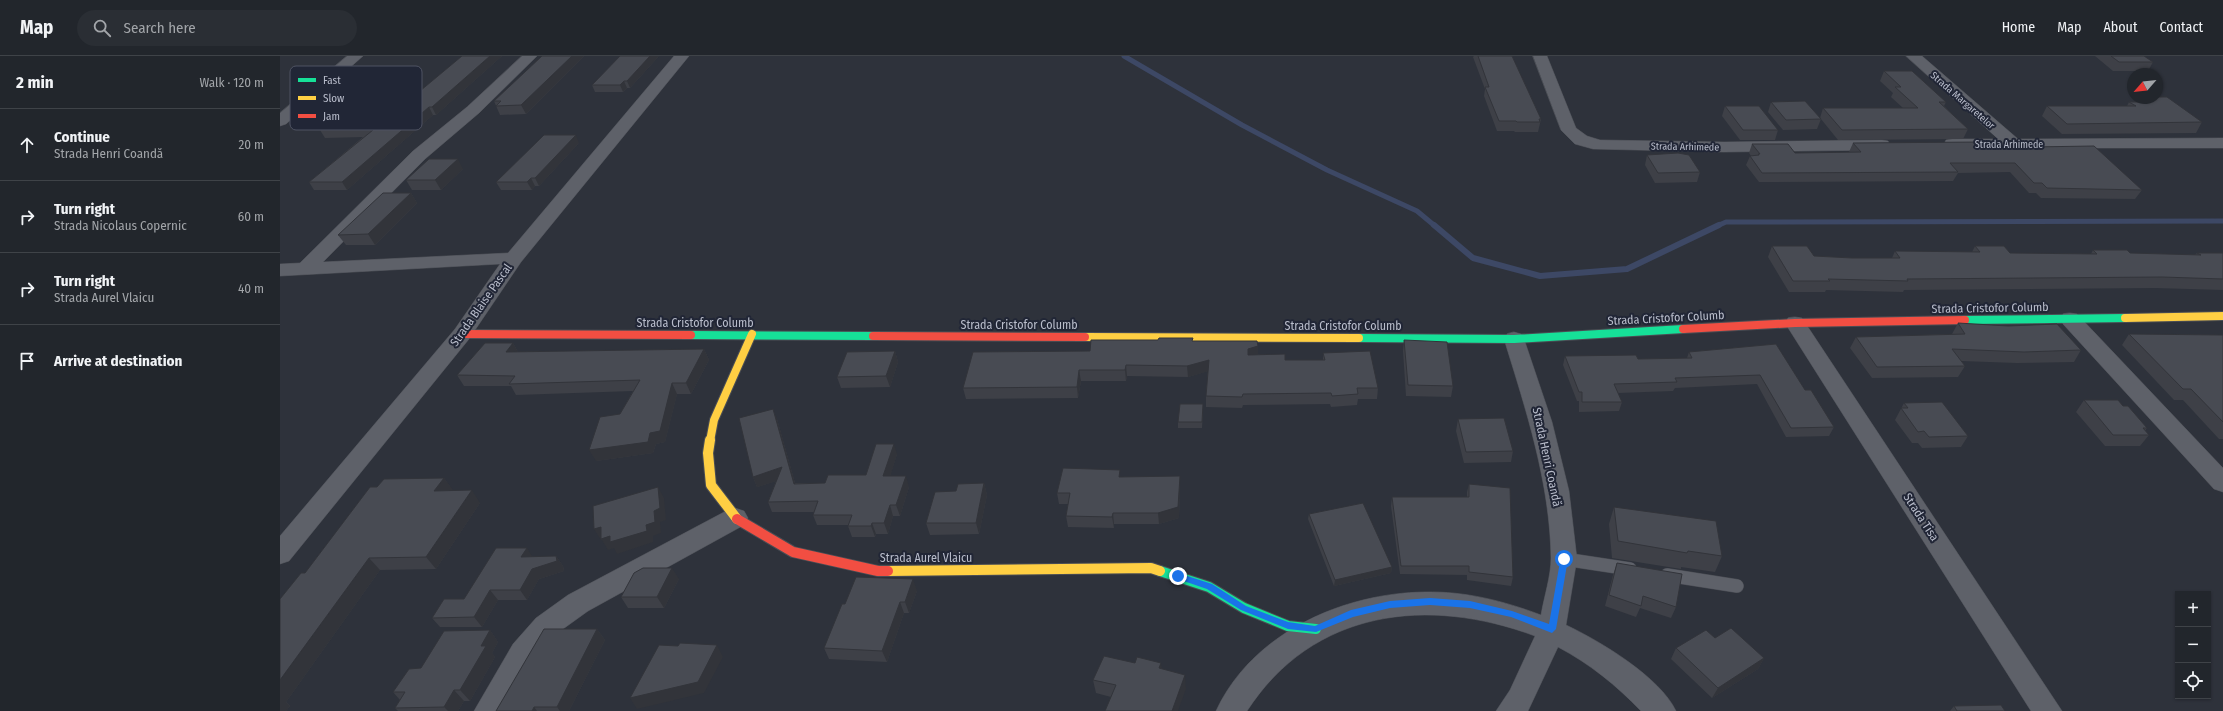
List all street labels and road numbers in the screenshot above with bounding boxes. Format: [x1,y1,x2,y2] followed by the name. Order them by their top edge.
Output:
[1928,70,1997,132] street label: Strada Margaretelor
[1975,139,2043,151] street label: Strada Arhimede
[1651,140,1719,154] street label: Strada Arhimede
[447,261,515,349] street label: Strada Blaise Pascal
[1931,300,2049,316] street label: Strada Cristofor Columb
[1607,308,1725,328] street label: Strada Cristofor Columb
[636,316,754,330] street label: Strada Cristofor Columb
[960,318,1078,332] street label: Strada Cristofor Columb
[1284,319,1402,333] street label: Strada Cristofor Columb
[1530,406,1564,508] street label: Strada Henri Coandă
[1900,490,1942,544] street label: Strada Tisa
[880,551,972,565] street label: Strada Aurel Vlaicu

